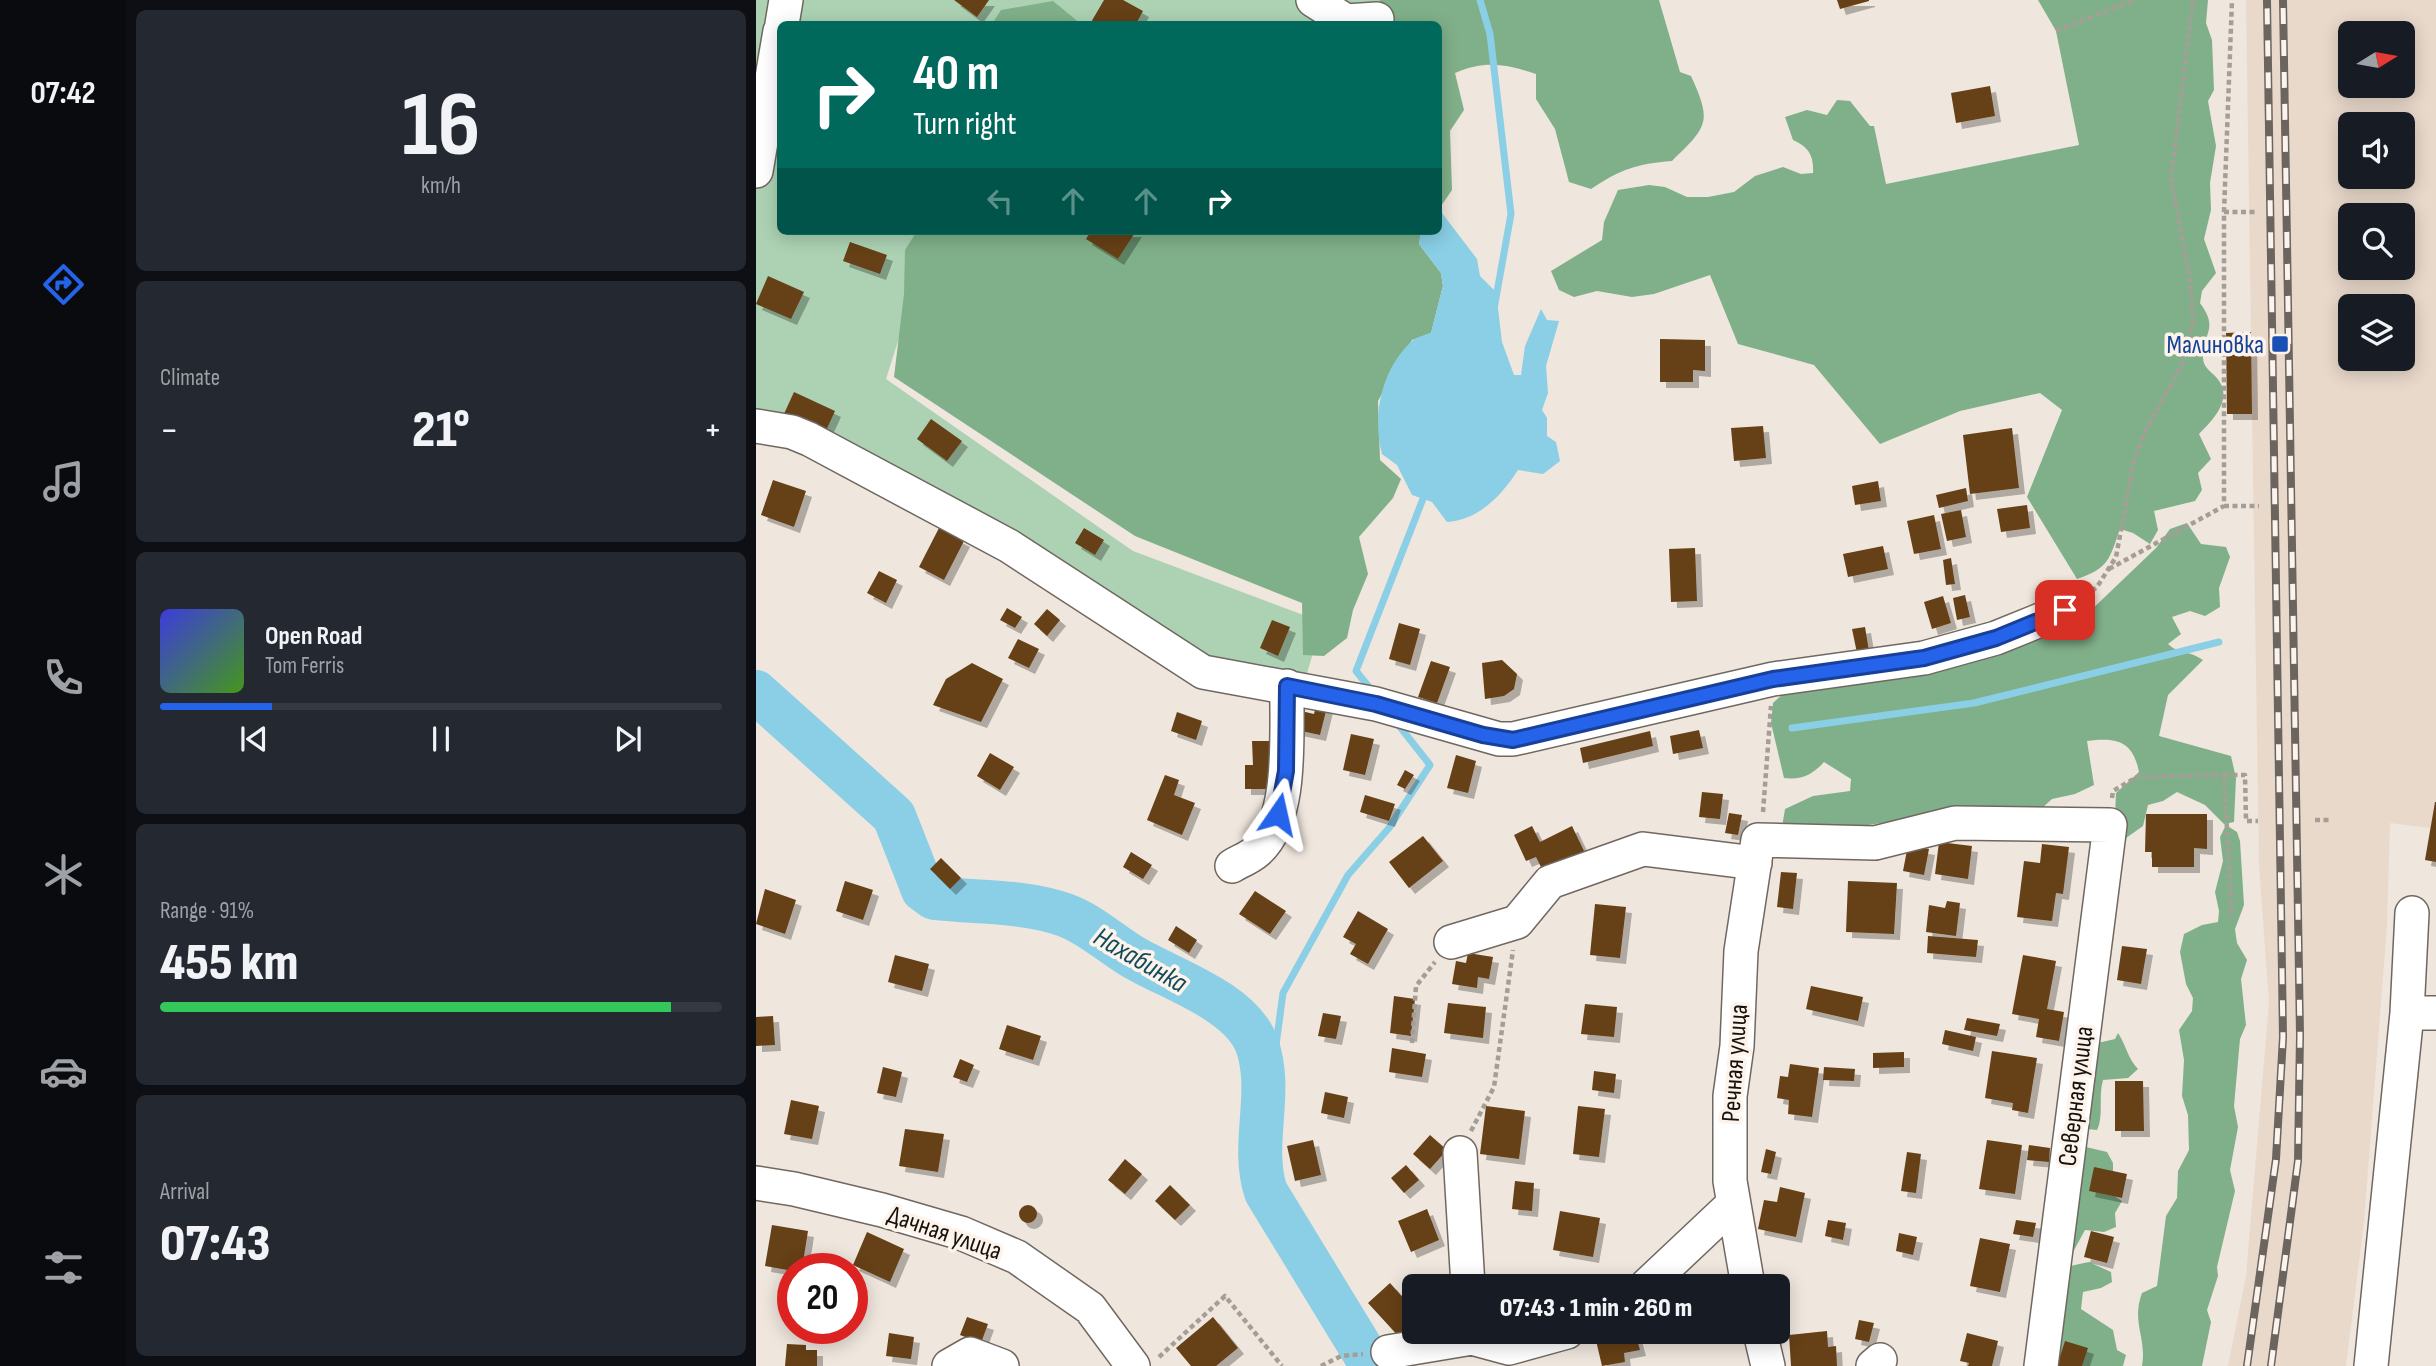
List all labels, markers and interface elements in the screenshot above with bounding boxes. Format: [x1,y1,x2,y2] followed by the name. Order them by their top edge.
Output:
[2338,21,2415,98] north arrow
[2338,21,2415,371] map controls
[913,45,999,104] text: 40 m
[798,49,889,140] icon: right
[402,72,480,181] text: 16
[30,74,96,113] text: 07:42
[913,105,1017,144] text: Turn right
[2338,112,2415,189] button: sound
[421,172,461,200] text: km/h
[981,182,1019,220] icon: left
[1054,182,1092,220] icon: ahead
[1127,182,1165,220] icon: ahead
[1200,182,1238,220] icon: right
[2338,203,2415,280] button: search
[39,260,88,309] icon: directions
[2338,294,2415,371] button: layers
[2166,330,2264,361] place label: Малиновка
[2270,334,2290,354] marker: Малиновка
[160,364,220,392] text: Climate
[412,399,470,462] text: 21°
[160,408,179,453] text: −
[703,408,722,453] text: +
[39,457,88,506] icon: music
[2035,580,2095,640] pin
[2046,591,2084,629] icon: arrive
[265,621,362,652] text: Open Road
[265,652,344,680] text: Tom Ferris
[39,653,88,702] icon: phone
[235,720,273,758] icon: previous
[422,720,460,758] icon: pause
[609,720,647,758] icon: next
[1241,777,1315,851] position arrow
[39,850,88,899] icon: climate
[160,897,254,925] text: Range · 91%
[1088,920,1193,1000] water label: Нахабинка
[160,932,299,995] text: 455 km
[1716,1003,1755,1123] street label: Речная улица
[2053,1024,2100,1168] street label: Северная улица
[39,1047,88,1096] icon: car
[160,1178,209,1206] text: Arrival
[883,1199,1006,1267] street label: Дачная улица
[160,1213,271,1276] text: 07:43
[39,1243,88,1292] icon: filters
[777,1253,868,1344] speed limit sign: 20
[1500,1293,1692,1324] text: 07:43 · 1 min · 260 m

